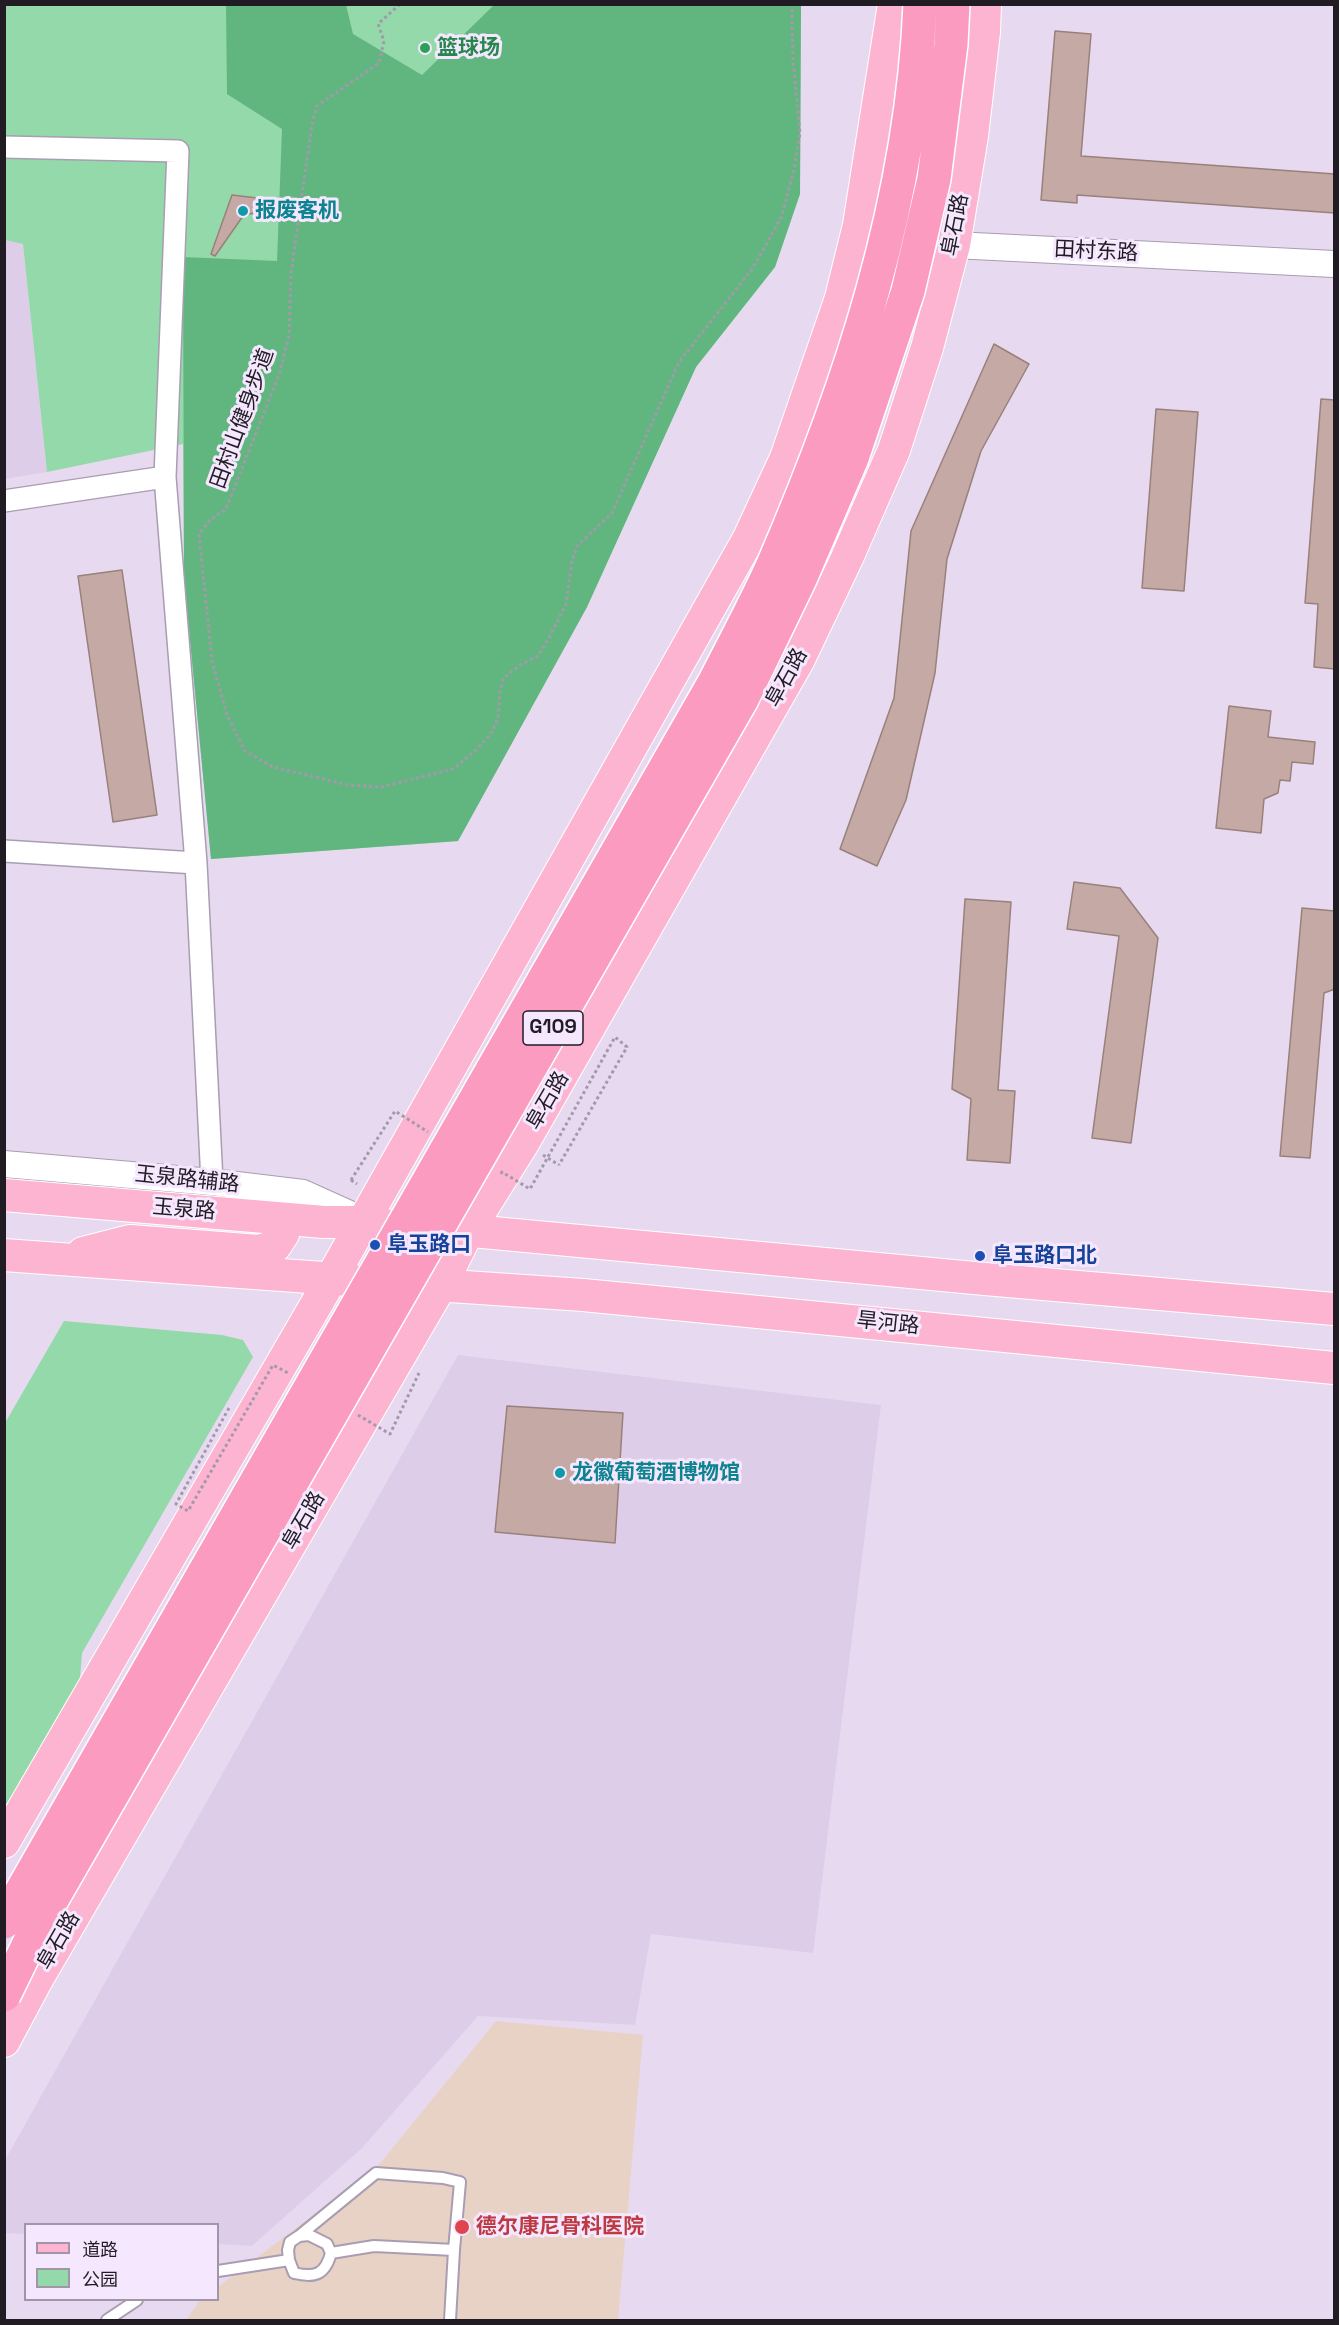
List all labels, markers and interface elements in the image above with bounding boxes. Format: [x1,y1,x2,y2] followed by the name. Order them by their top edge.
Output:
[437,35,500,61] place label: 篮球场
[418,41,432,55] marker: 篮球场
[938,192,974,258] street label: 阜石路
[255,198,339,224] place label: 报废客机
[236,204,250,218] marker: 报废客机
[1053,237,1139,267] street label: 田村东路
[206,346,280,492] street label: 田村山健身步道
[761,644,813,712] street label: 阜石路
[523,1011,583,1045] road number: G109
[521,1067,575,1135] street label: 阜石路
[133,1162,241,1198] street label: 玉泉路辅路
[152,1195,216,1225] street label: 玉泉路
[387,1232,471,1258] place label: 阜玉路口
[368,1238,382,1252] marker: 阜玉路口
[992,1243,1097,1269] place label: 阜玉路口北
[973,1249,987,1263] marker: 阜玉路口北
[855,1308,921,1340] street label: 旱河路
[572,1460,740,1486] place label: 龙徽葡萄酒博物馆
[553,1466,567,1480] marker: 龙徽葡萄酒博物馆
[277,1487,331,1555] street label: 阜石路
[32,1907,86,1975] street label: 阜石路
[476,2214,644,2240] place label: 德尔康尼骨科医院
[453,2218,471,2236] marker: 德尔康尼骨科医院
[24,2223,219,2301] legend
[82,2238,118,2261] text: 道路
[82,2268,118,2291] text: 公园

